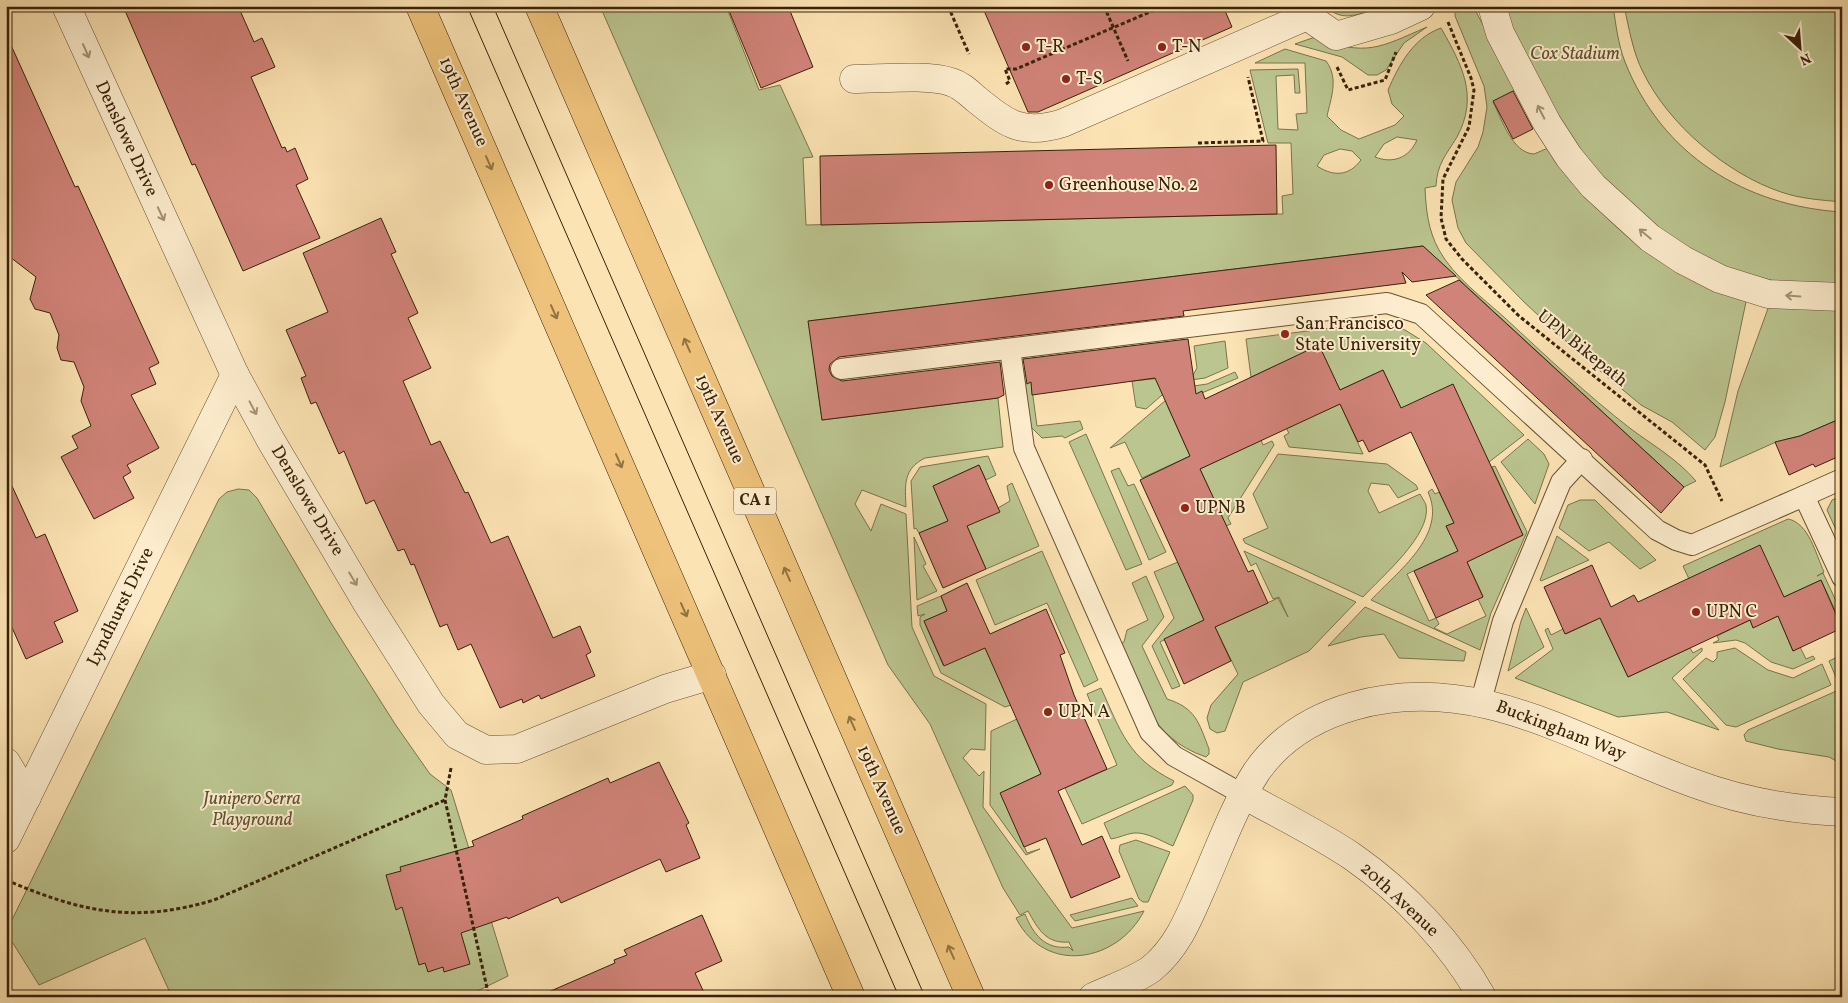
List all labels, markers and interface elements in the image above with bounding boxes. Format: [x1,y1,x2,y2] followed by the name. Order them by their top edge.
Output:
[1776,22,1826,72] north arrow
[1036,35,1064,60] place label: T-R
[1172,35,1201,60] place label: T-N
[1020,41,1032,53] marker: T-R
[1156,41,1168,53] marker: T-N
[1530,42,1620,67] park label: Cox Stadium
[82,43,91,58] one-way arrow
[1796,48,1814,69] text: N
[432,53,494,151] street label: 19th Avenue
[1076,67,1103,92] place label: T-S
[1060,73,1072,85] marker: T-S
[88,77,164,201] street label: Denslowe Drive
[1536,104,1546,119] one-way arrow
[485,155,495,170] one-way arrow
[1059,173,1198,198] place label: Greenhouse No. 2
[1043,179,1055,191] marker: Greenhouse No. 2
[157,206,166,221] one-way arrow
[1639,229,1652,240] one-way arrow
[1785,291,1801,300] one-way arrow
[550,304,560,319] one-way arrow
[1531,305,1633,394] street label: UPN Bikepath
[1295,312,1421,358] place label: San Francisco State University
[1279,328,1291,340] marker: San Francisco State University
[681,338,691,353] one-way arrow
[688,370,750,468] street label: 19th Avenue
[248,401,258,416] one-way arrow
[264,441,350,561] street label: Denslowe Drive
[615,453,625,468] one-way arrow
[734,488,776,514] road number: CA 1
[1195,496,1246,521] place label: UPN B
[1179,502,1191,514] marker: UPN B
[81,543,161,671] street label: Lyndhurst Drive
[781,567,791,582] one-way arrow
[348,572,358,586] one-way arrow
[1706,600,1757,625] place label: UPN C
[680,602,690,617] one-way arrow
[1690,606,1702,618] marker: UPN C
[1492,695,1630,767] street label: Buckingham Way
[1058,700,1111,725] place label: UPN A
[1042,706,1054,718] marker: UPN A
[846,716,856,731] one-way arrow
[850,741,912,839] street label: 19th Avenue
[201,787,301,833] park label: Junipero Serra Playground
[1354,857,1444,943] street label: 20th Avenue
[946,945,956,960] one-way arrow

